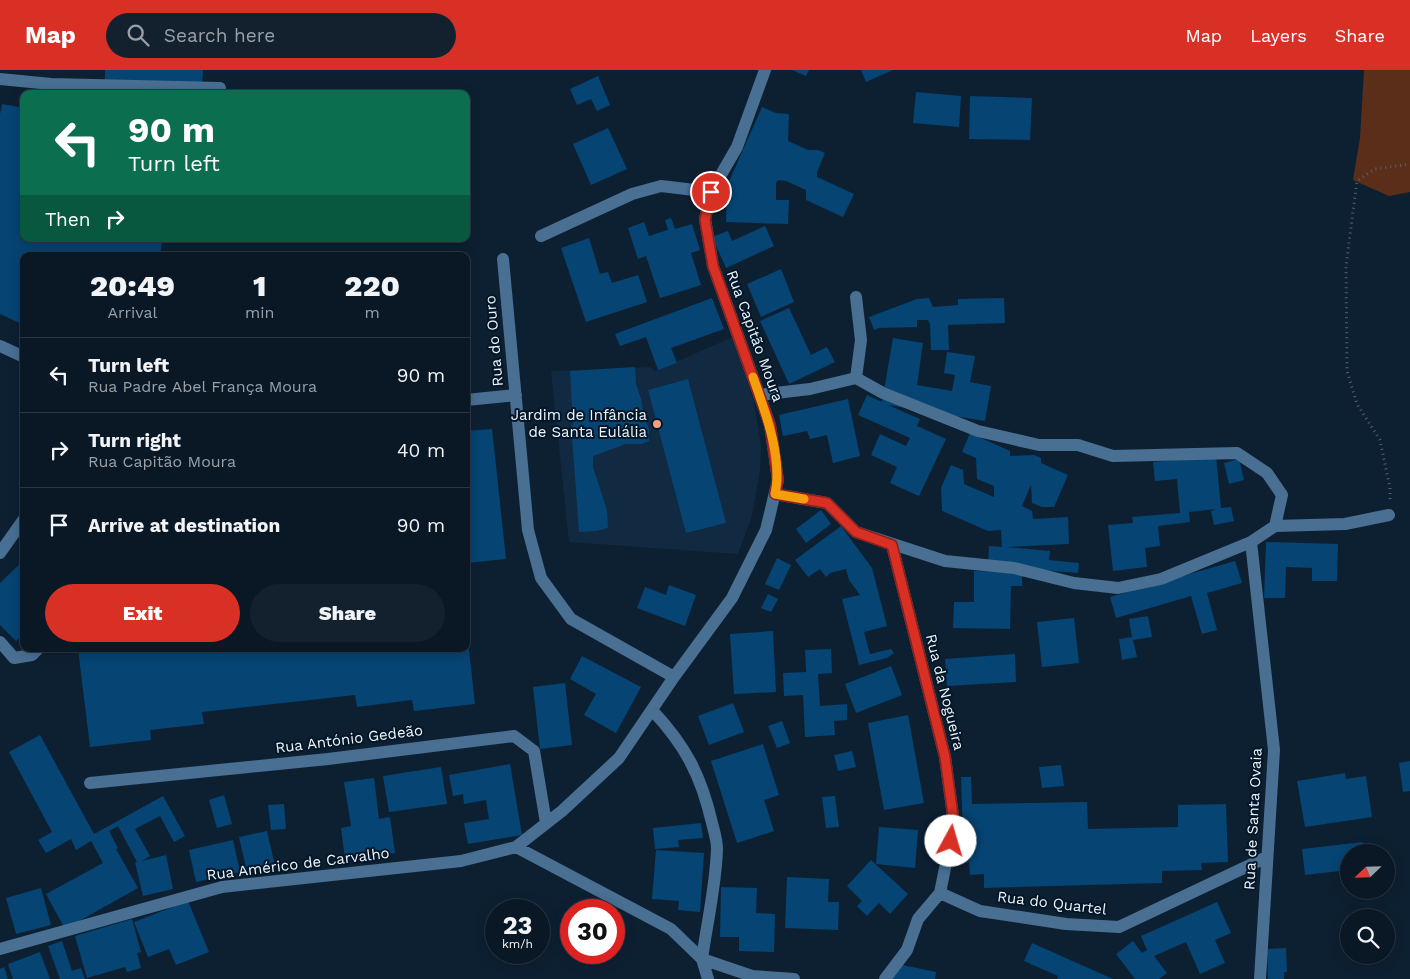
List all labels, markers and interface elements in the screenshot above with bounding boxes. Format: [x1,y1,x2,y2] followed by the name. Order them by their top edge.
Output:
[106,13,456,58] search box
[25,21,76,49] text: Map
[124,21,152,49] icon: search
[164,24,275,47] text: Search here
[1185,25,1222,46] text: Map
[1250,25,1307,46] text: Layers
[1335,25,1385,46] text: Share
[128,109,215,151] text: 90 m
[45,110,110,175] icon: left
[128,151,220,176] text: Turn left
[690,171,732,213] pin
[697,178,725,206] icon: arrive
[101,205,129,233] icon: right
[45,208,91,231] text: Then
[90,268,175,303] text: 20:49
[253,268,266,303] text: 1
[344,268,400,303] text: 220
[723,268,787,405] street label: Rua Capitão Moura
[481,295,507,387] street label: Rua do Ouro
[108,303,157,322] text: Arrival
[245,303,274,322] text: min
[365,303,380,322] text: m
[88,354,169,377] text: Turn left
[45,361,73,389] icon: left
[397,364,445,387] text: 90 m
[88,377,317,396] text: Rua Padre Abel França Moura
[511,406,648,441] place label: Jardim de Infância de Santa Eulália
[651,418,663,430] marker: Jardim de Infância de Santa Eulália
[88,429,181,452] text: Turn right
[45,436,73,464] icon: right
[397,439,445,462] text: 40 m
[88,452,236,471] text: Rua Capitão Moura
[45,511,73,539] icon: arrive
[88,514,280,537] text: Arrive at destination
[397,514,445,537] text: 90 m
[45,584,240,642] button: Exit
[250,584,445,642] button: Share
[922,632,968,752] street label: Rua da Nogueira
[274,721,424,757] street label: Rua António Gedeão
[1240,747,1266,890] street label: Rua de Santa Ovaia
[924,814,976,866] position arrow
[205,844,391,884] street label: Rua Américo de Carvalho
[1340,844,1395,899] north arrow
[1340,844,1395,964] map controls
[996,887,1108,919] street label: Rua do Quartel
[560,899,625,964] speed limit sign: 30
[1340,909,1395,964] button: search
[503,911,532,940] text: 23
[502,937,533,951] text: km/h

